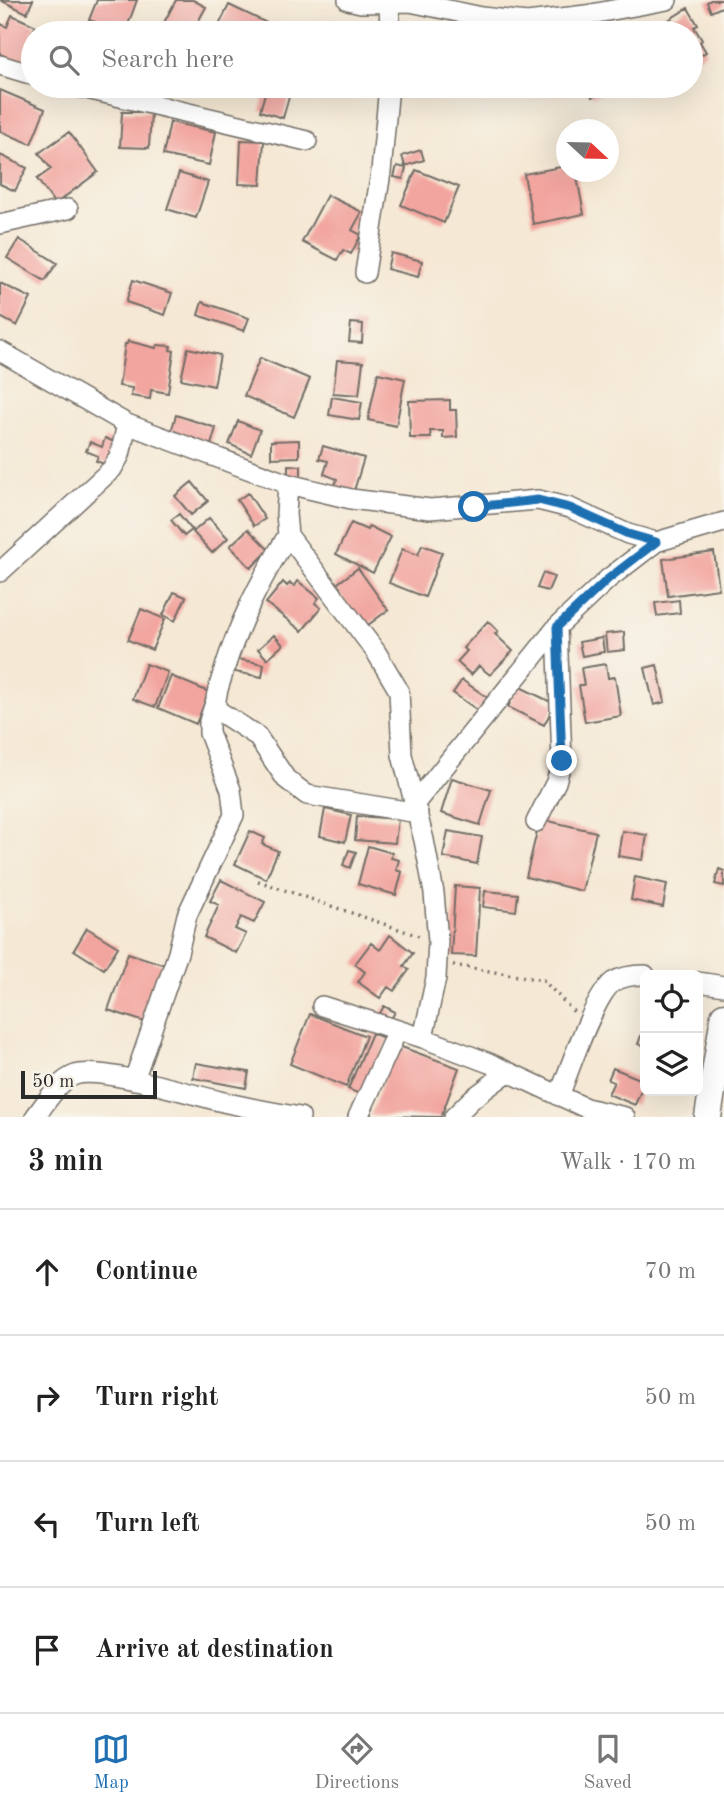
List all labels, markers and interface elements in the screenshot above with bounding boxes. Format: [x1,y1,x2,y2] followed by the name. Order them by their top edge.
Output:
[21,21,703,98] search box
[45,41,83,79] icon: search
[101,47,234,73] text: Search here
[556,119,619,182] north arrow
[458,491,489,522] route start
[546,745,577,776] route end
[640,970,703,1096] map controls
[640,970,703,1033] button: locate
[640,1033,703,1096] button: layers
[21,1068,158,1100] scale bar
[32,1073,74,1092] text: 50 m
[28,1147,103,1177] text: 3 min
[560,1151,696,1174] text: Walk · 170 m
[28,1253,66,1291] icon: ahead
[95,1259,198,1285] text: Continue
[645,1260,696,1283] text: 70 m
[28,1379,66,1417] icon: right
[95,1385,218,1411] text: Turn right
[645,1386,696,1409] text: 50 m
[28,1505,66,1543] icon: left
[95,1511,200,1537] text: Turn left
[645,1512,696,1535] text: 50 m
[28,1631,66,1669] icon: arrive
[95,1637,334,1663] text: Arrive at destination
[92,1730,130,1795] tab: Map
[315,1730,399,1795] tab: Directions
[583,1730,632,1795] tab: Saved

